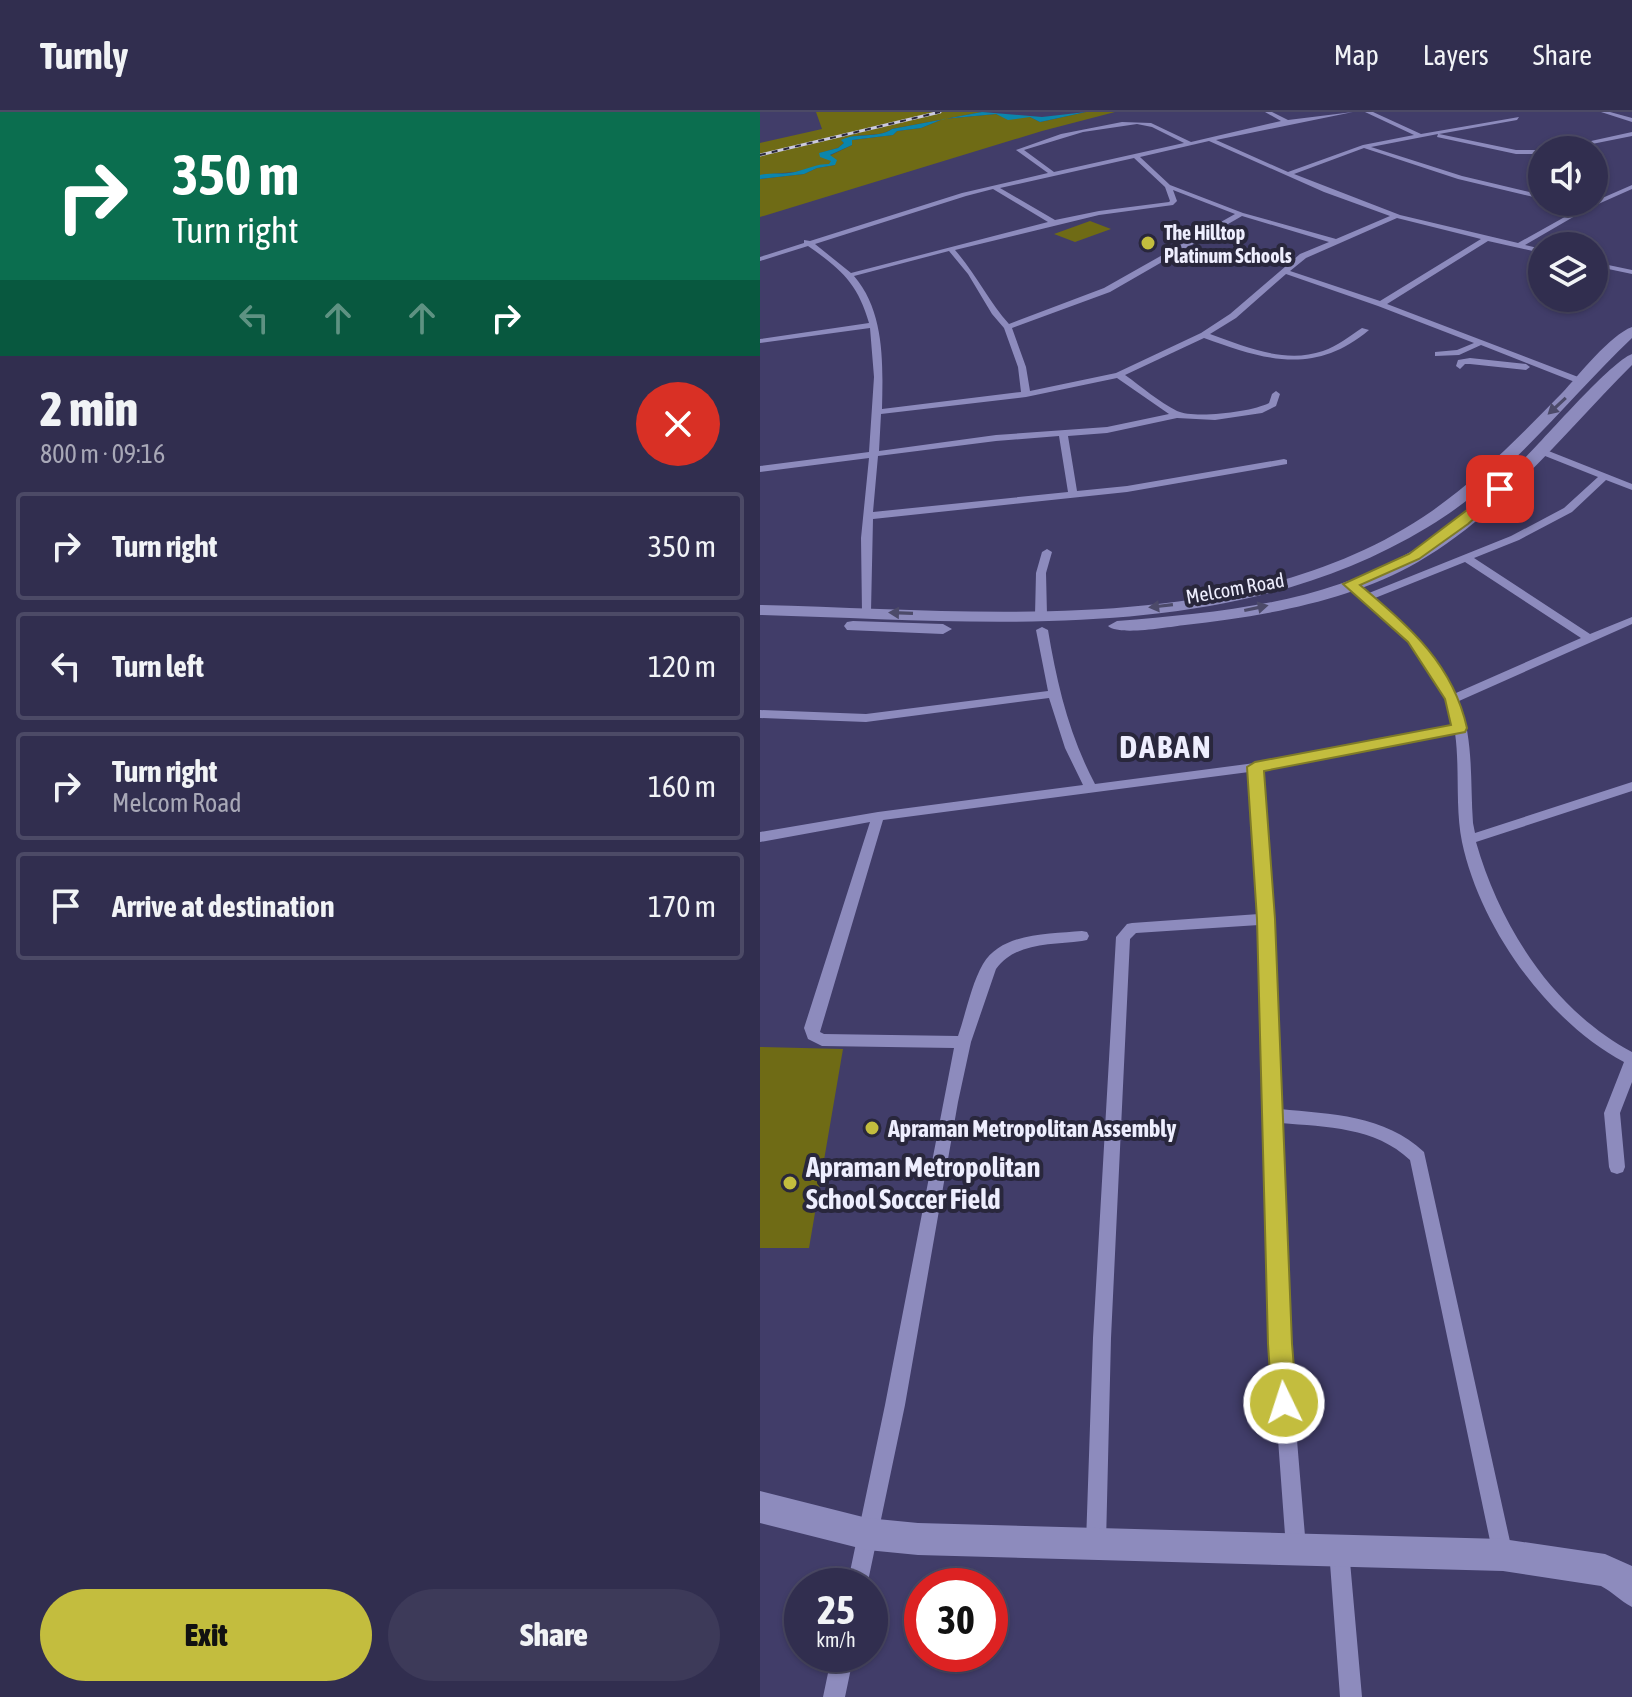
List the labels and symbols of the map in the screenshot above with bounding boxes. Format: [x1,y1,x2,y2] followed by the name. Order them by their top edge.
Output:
[1164,221,1292,267] place label: The Hilltop Platinum Schools
[1139,234,1157,252] marker: The Hilltop Platinum Schools
[1548,397,1567,415] one-way arrow
[1466,455,1534,523] pin
[1184,568,1286,608] street label: Melcom Road
[1148,600,1173,613] one-way arrow
[1244,601,1269,614] one-way arrow
[888,606,913,619] one-way arrow
[1119,728,1213,765] district label: DABAN
[887,1115,1176,1142] place label: Apraman Metropolitan Assembly
[863,1119,881,1137] marker: Apraman Metropolitan Assembly
[805,1151,1040,1215] place label: Apraman Metropolitan School Soccer Field
[781,1174,799,1192] marker: Apraman Metropolitan School Soccer Field
[1242,1361,1326,1445] position arrow
[904,1568,1008,1672] speed limit sign: 30

